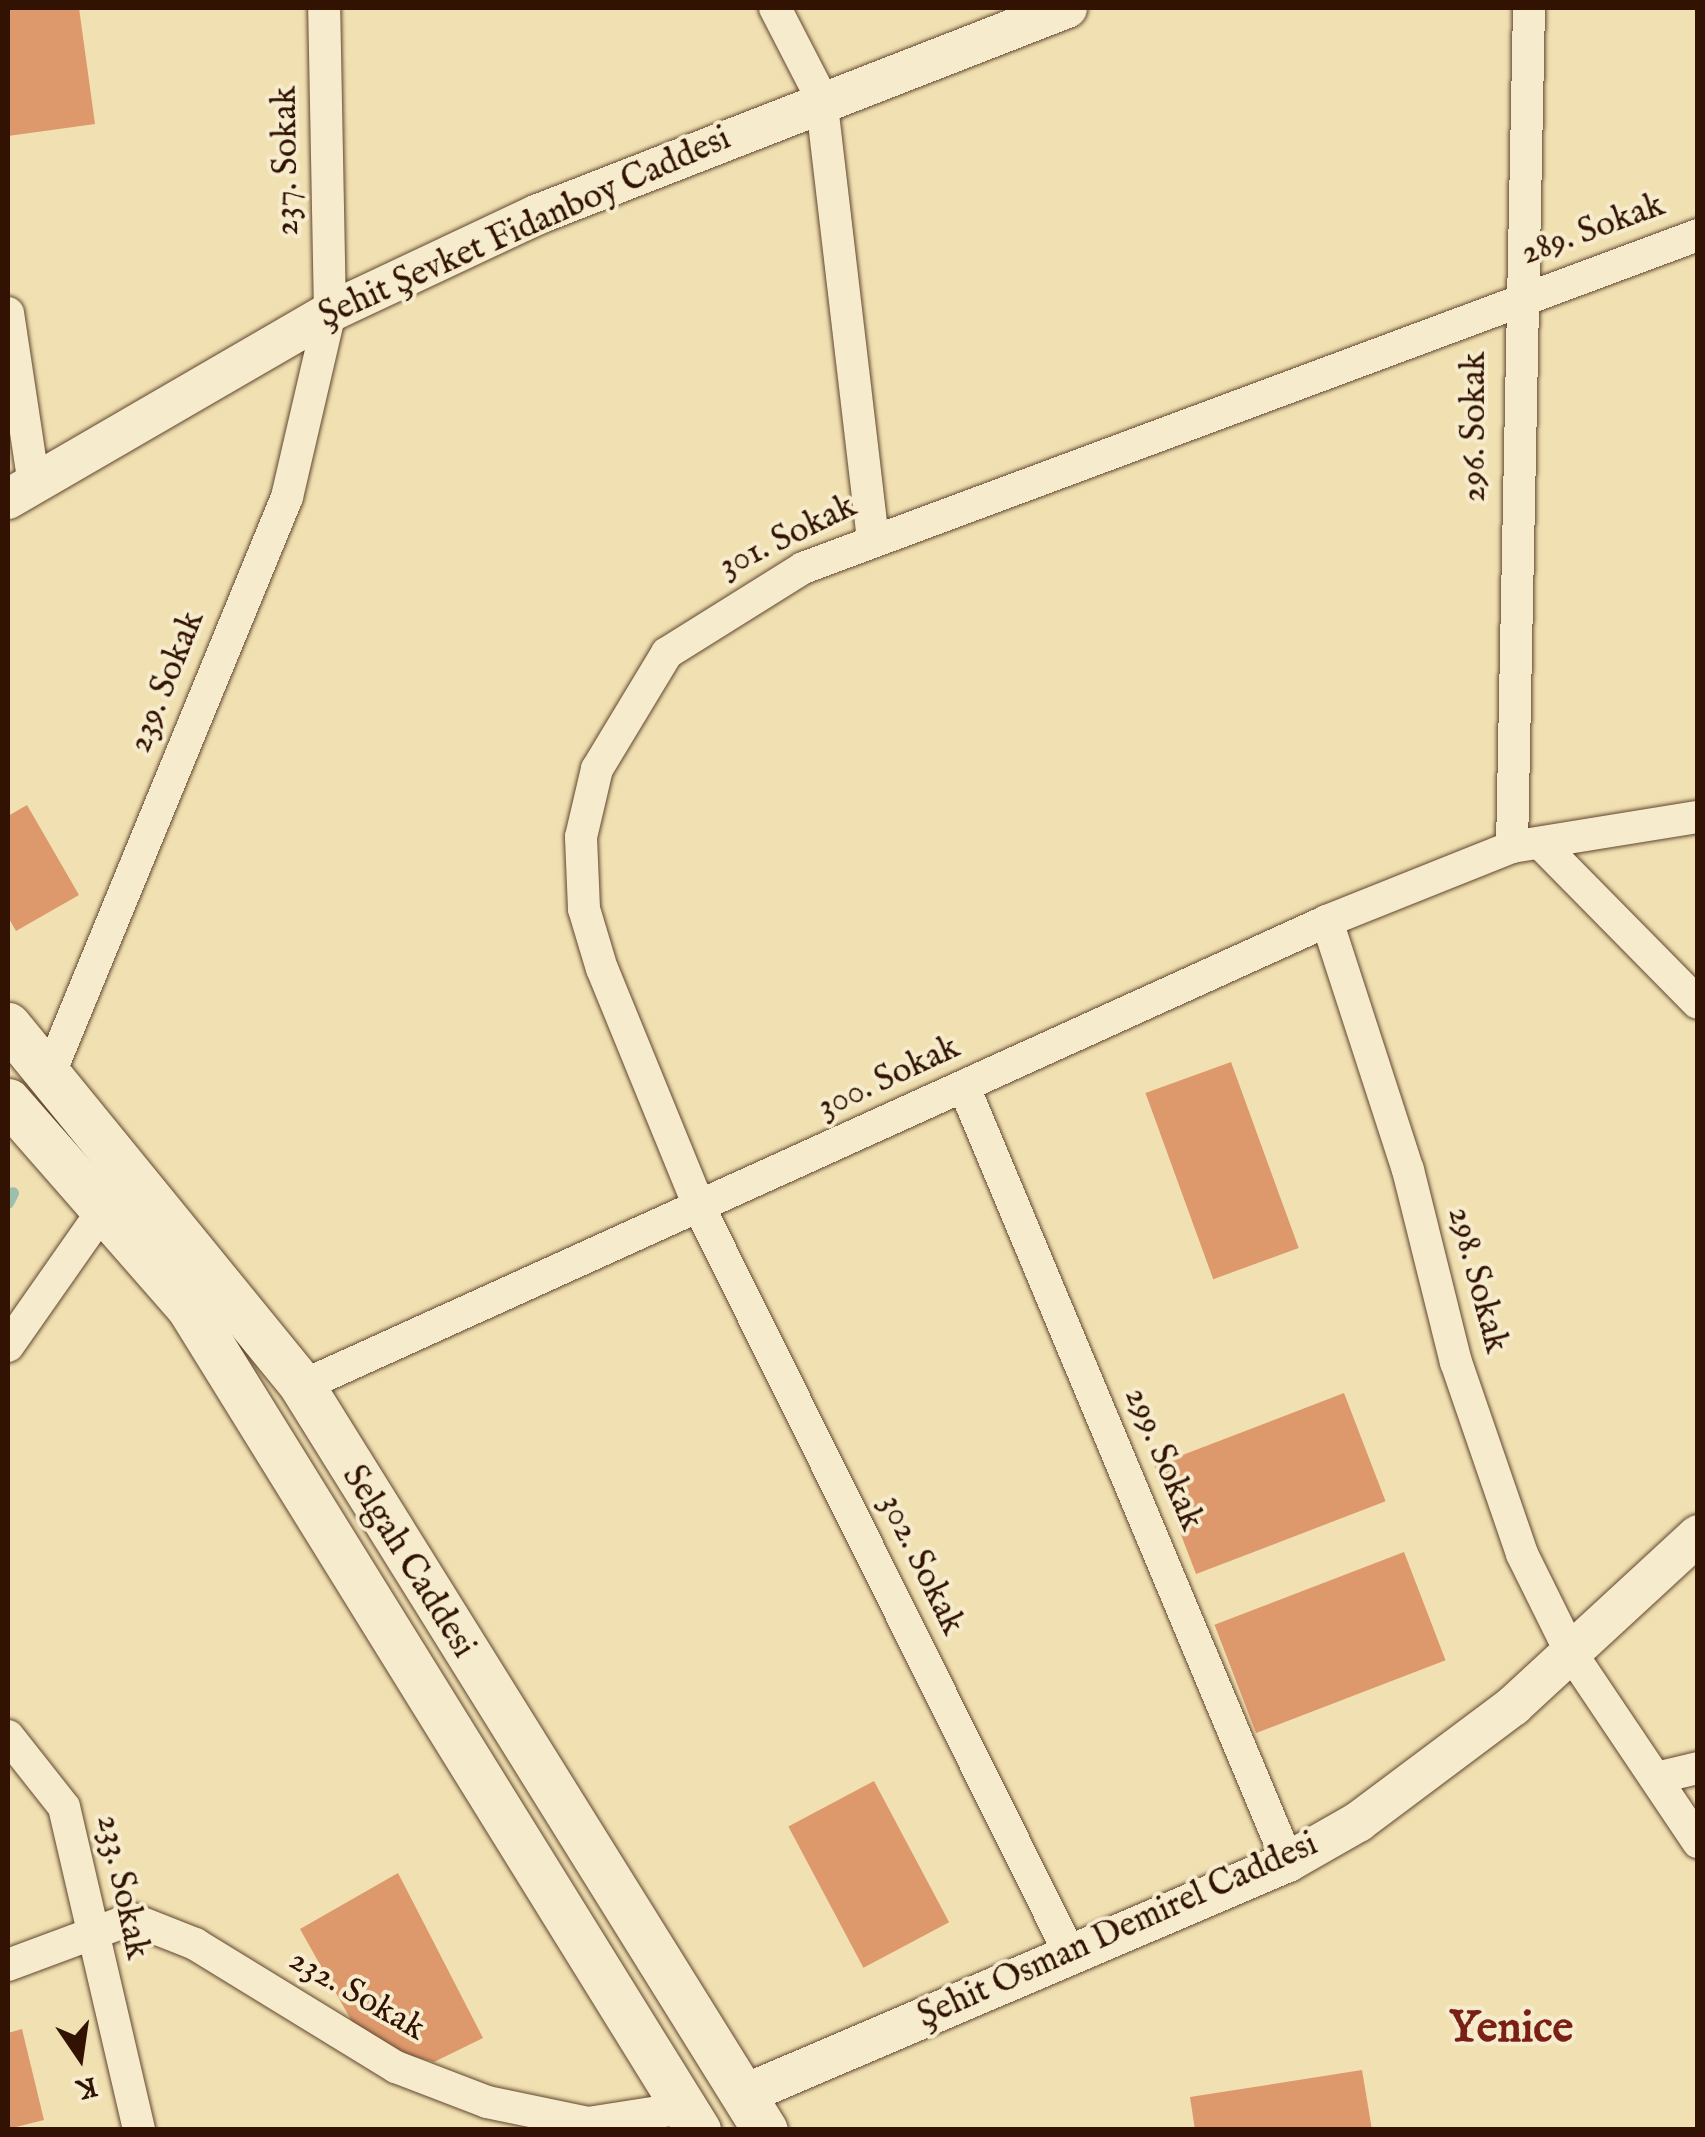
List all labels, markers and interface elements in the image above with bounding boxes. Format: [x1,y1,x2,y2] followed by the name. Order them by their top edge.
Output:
[265,86,309,236] street label: 237. Sokak
[313,118,737,338] street label: Şehit Şevket Fidanboy Caddesi
[1515,185,1671,275] street label: 289. Sokak
[1454,352,1496,502] street label: 296. Sokak
[713,486,863,588] street label: 301. Sokak
[120,605,214,759] street label: 239. Sokak
[811,1027,967,1129] street label: 300. Sokak
[1437,1202,1517,1358] street label: 298. Sokak
[1114,1381,1212,1537] street label: 299. Sokak
[332,1458,484,1666] street label: Selgah Caddesi
[869,1488,973,1642] street label: 302. Sokak
[86,1811,158,1963] street label: 233. Sokak
[912,1824,1324,2038] street label: Şehit Osman Demirel Caddesi
[281,1939,433,2051] street label: 232. Sokak
[1449,2002,1573,2056] district label: Yenice
[30,2007,130,2107] north arrow
[73,2067,101,2106] text: K

